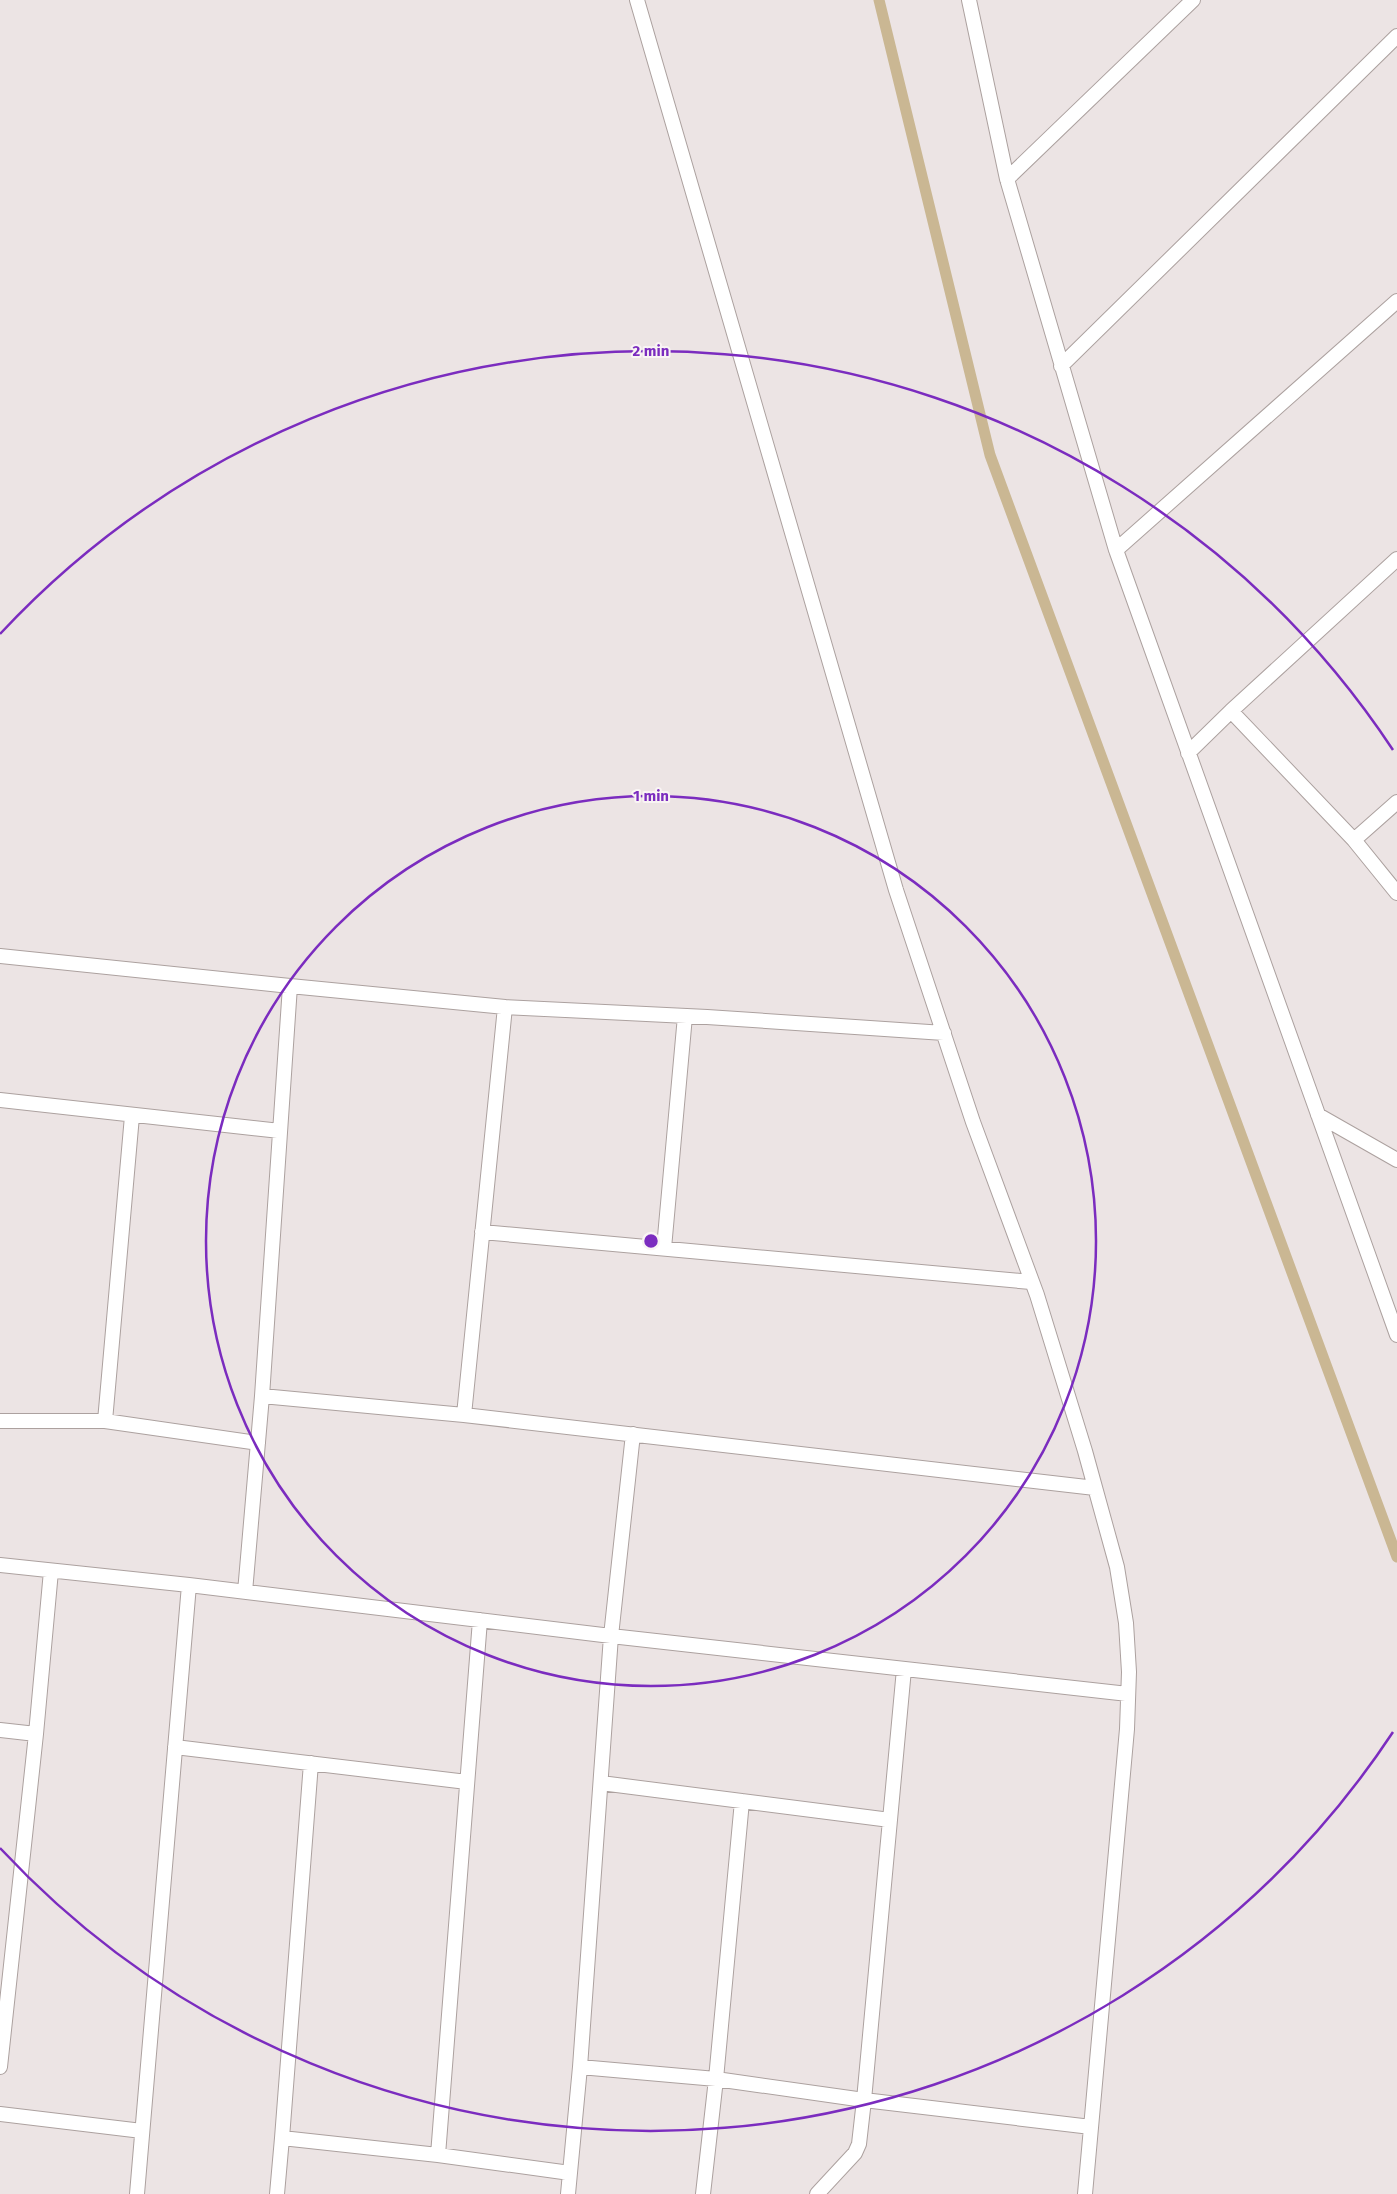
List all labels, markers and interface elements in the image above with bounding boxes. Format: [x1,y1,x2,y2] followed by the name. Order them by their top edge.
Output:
[633,342,669,360] text: 2 min
[633,787,669,805] text: 1 min
[642,1232,660,1250] centre of rings

